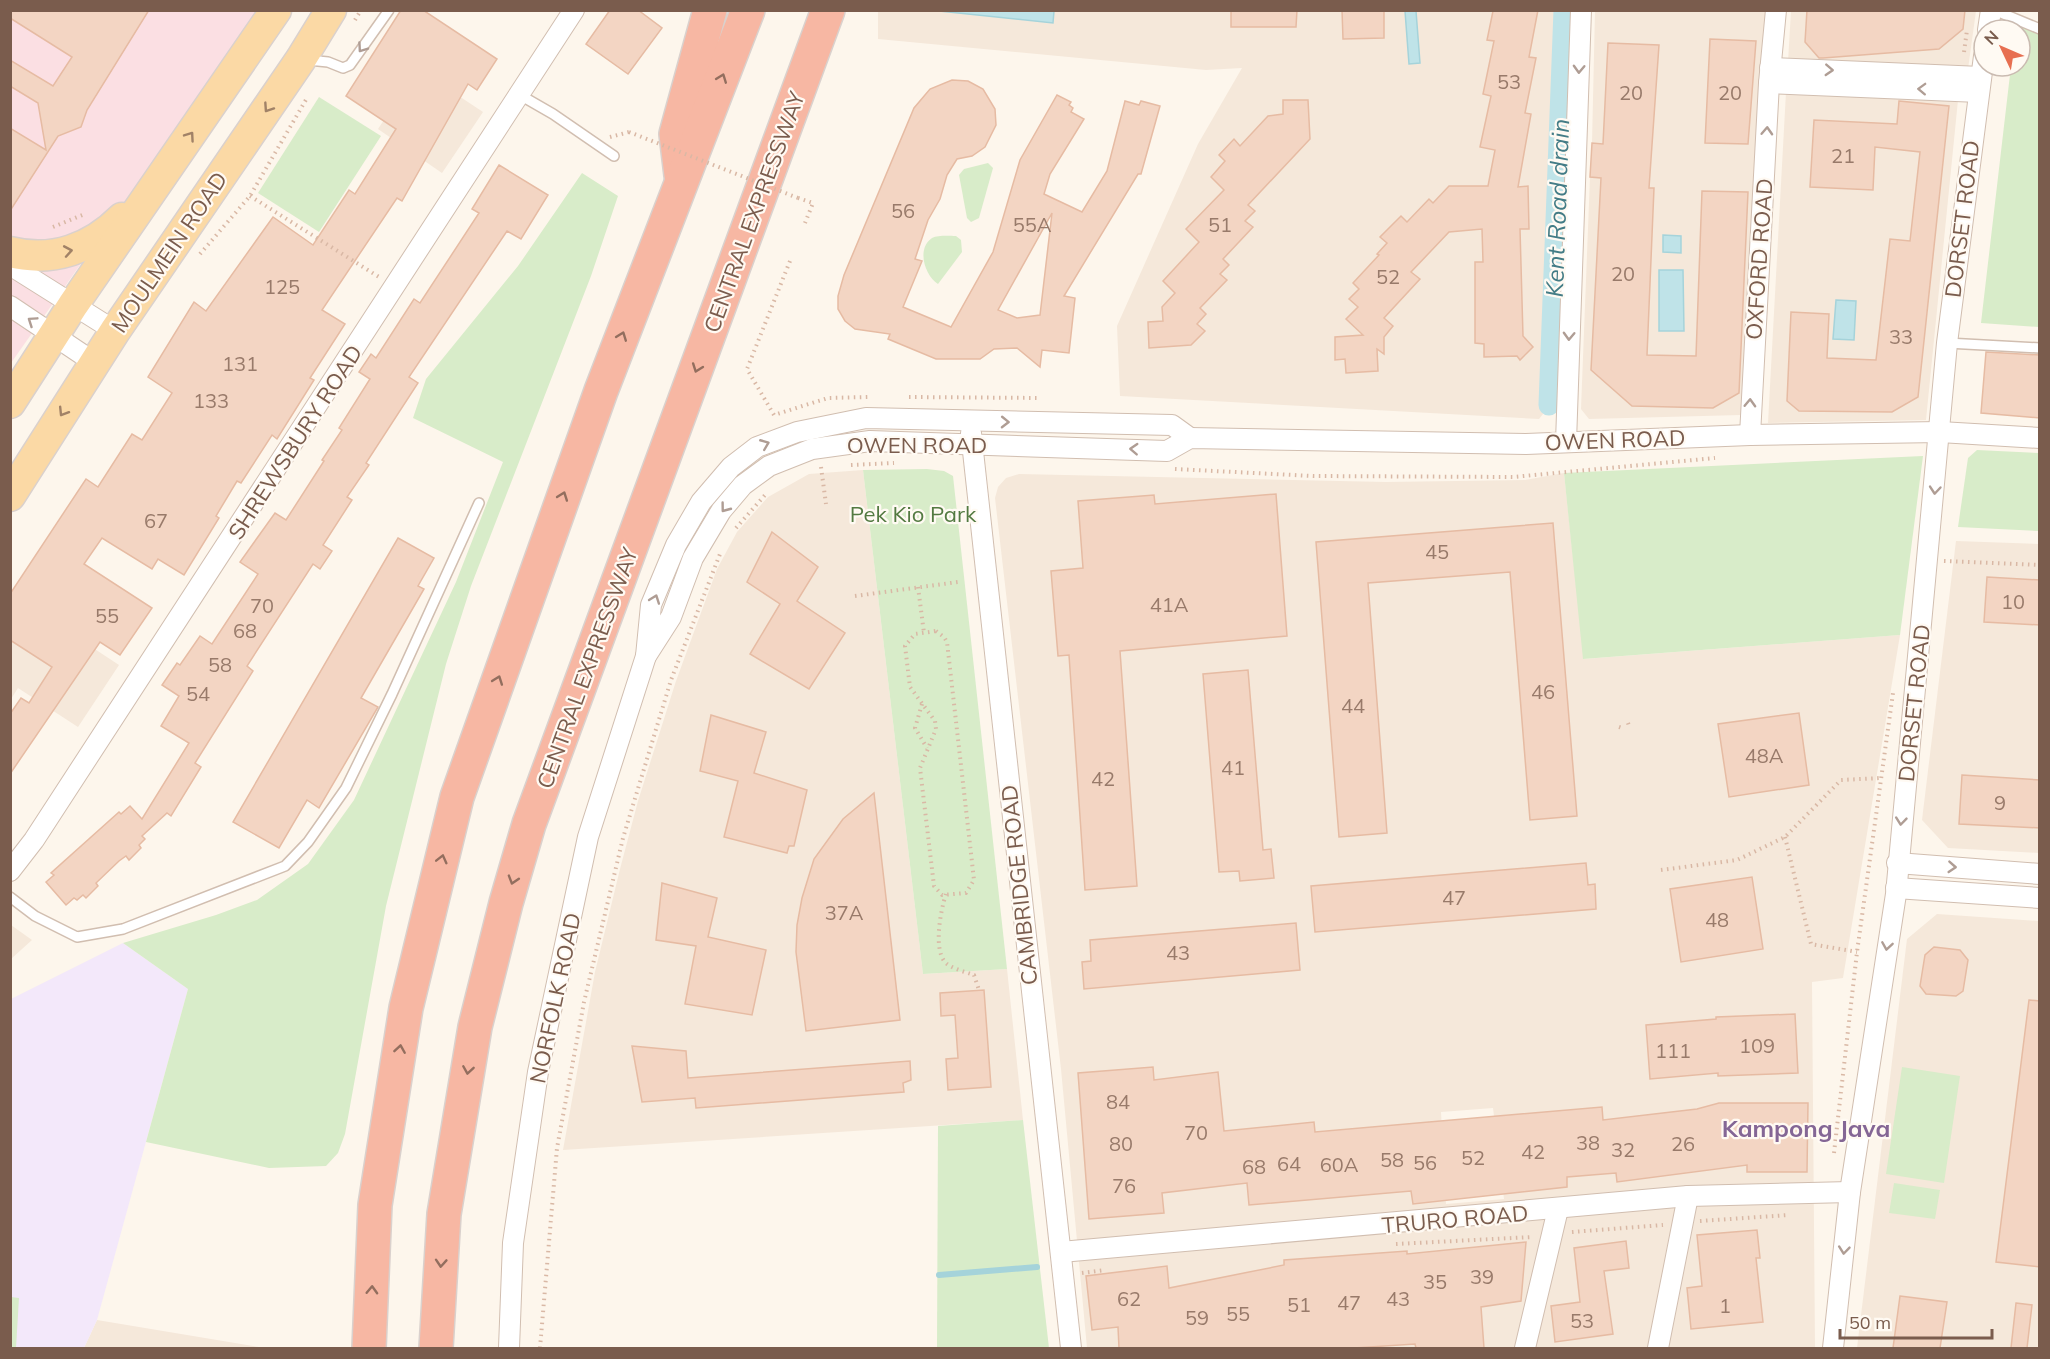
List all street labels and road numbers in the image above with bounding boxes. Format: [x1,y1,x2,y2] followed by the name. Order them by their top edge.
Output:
[697,87,811,336] street label: CENTRAL EXPRESSWAY
[1938,139,1986,299] street label: DORSET ROAD
[105,166,233,338] street label: MOULMEIN ROAD
[1739,177,1779,341] street label: OXFORD ROAD
[222,340,368,544] street label: SHREWSBURY ROAD
[1544,424,1686,456] street label: OWEN ROAD
[847,431,987,459] street label: OWEN ROAD
[530,543,644,792] street label: CENTRAL EXPRESSWAY
[1892,623,1936,783] street label: DORSET ROAD
[995,783,1043,987] street label: CAMBRIDGE ROAD
[523,910,587,1086] street label: NORFOLK ROAD
[1381,1199,1529,1239] street label: TRURO ROAD

